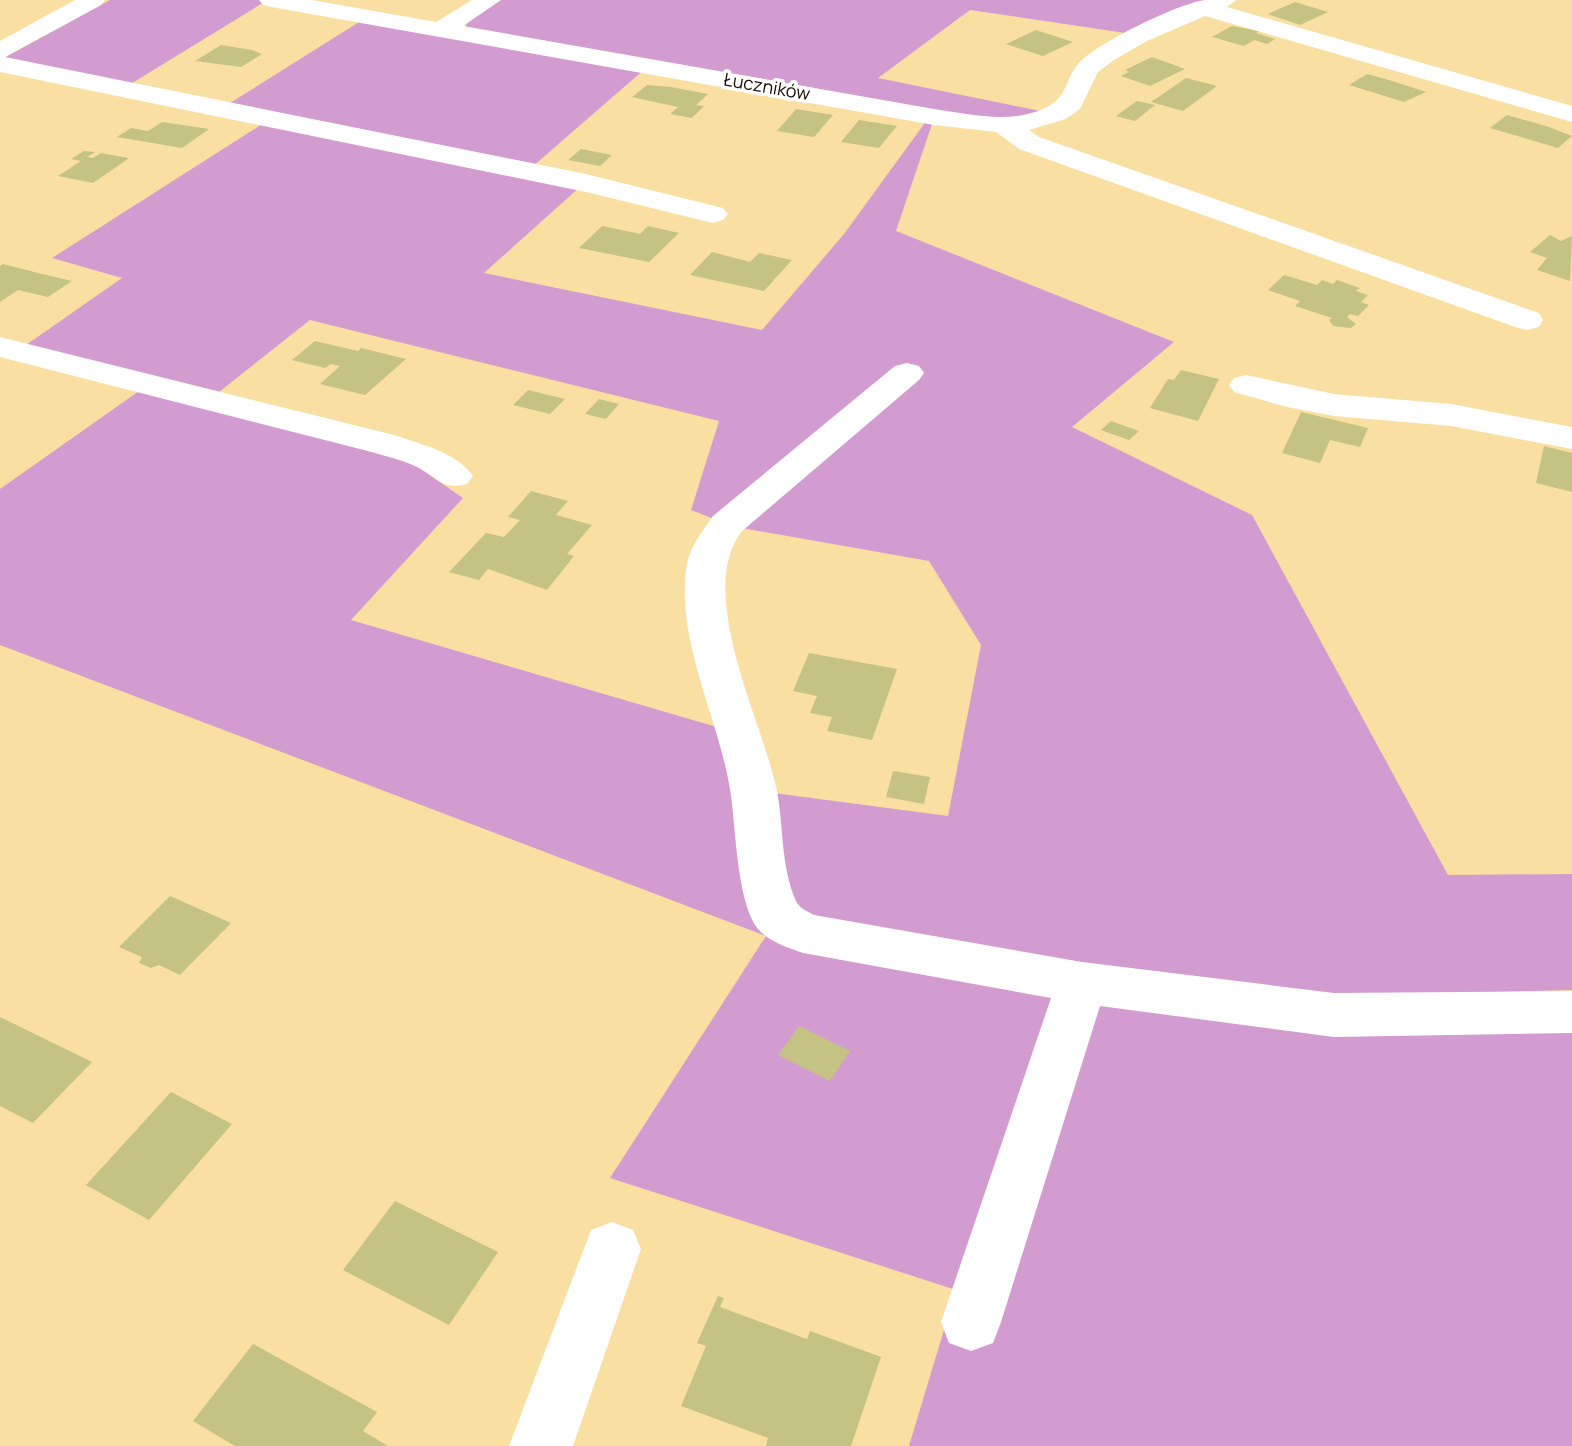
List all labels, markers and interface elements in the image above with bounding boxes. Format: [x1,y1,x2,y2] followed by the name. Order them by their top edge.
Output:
[722,67,812,105] street label: Łuczników

